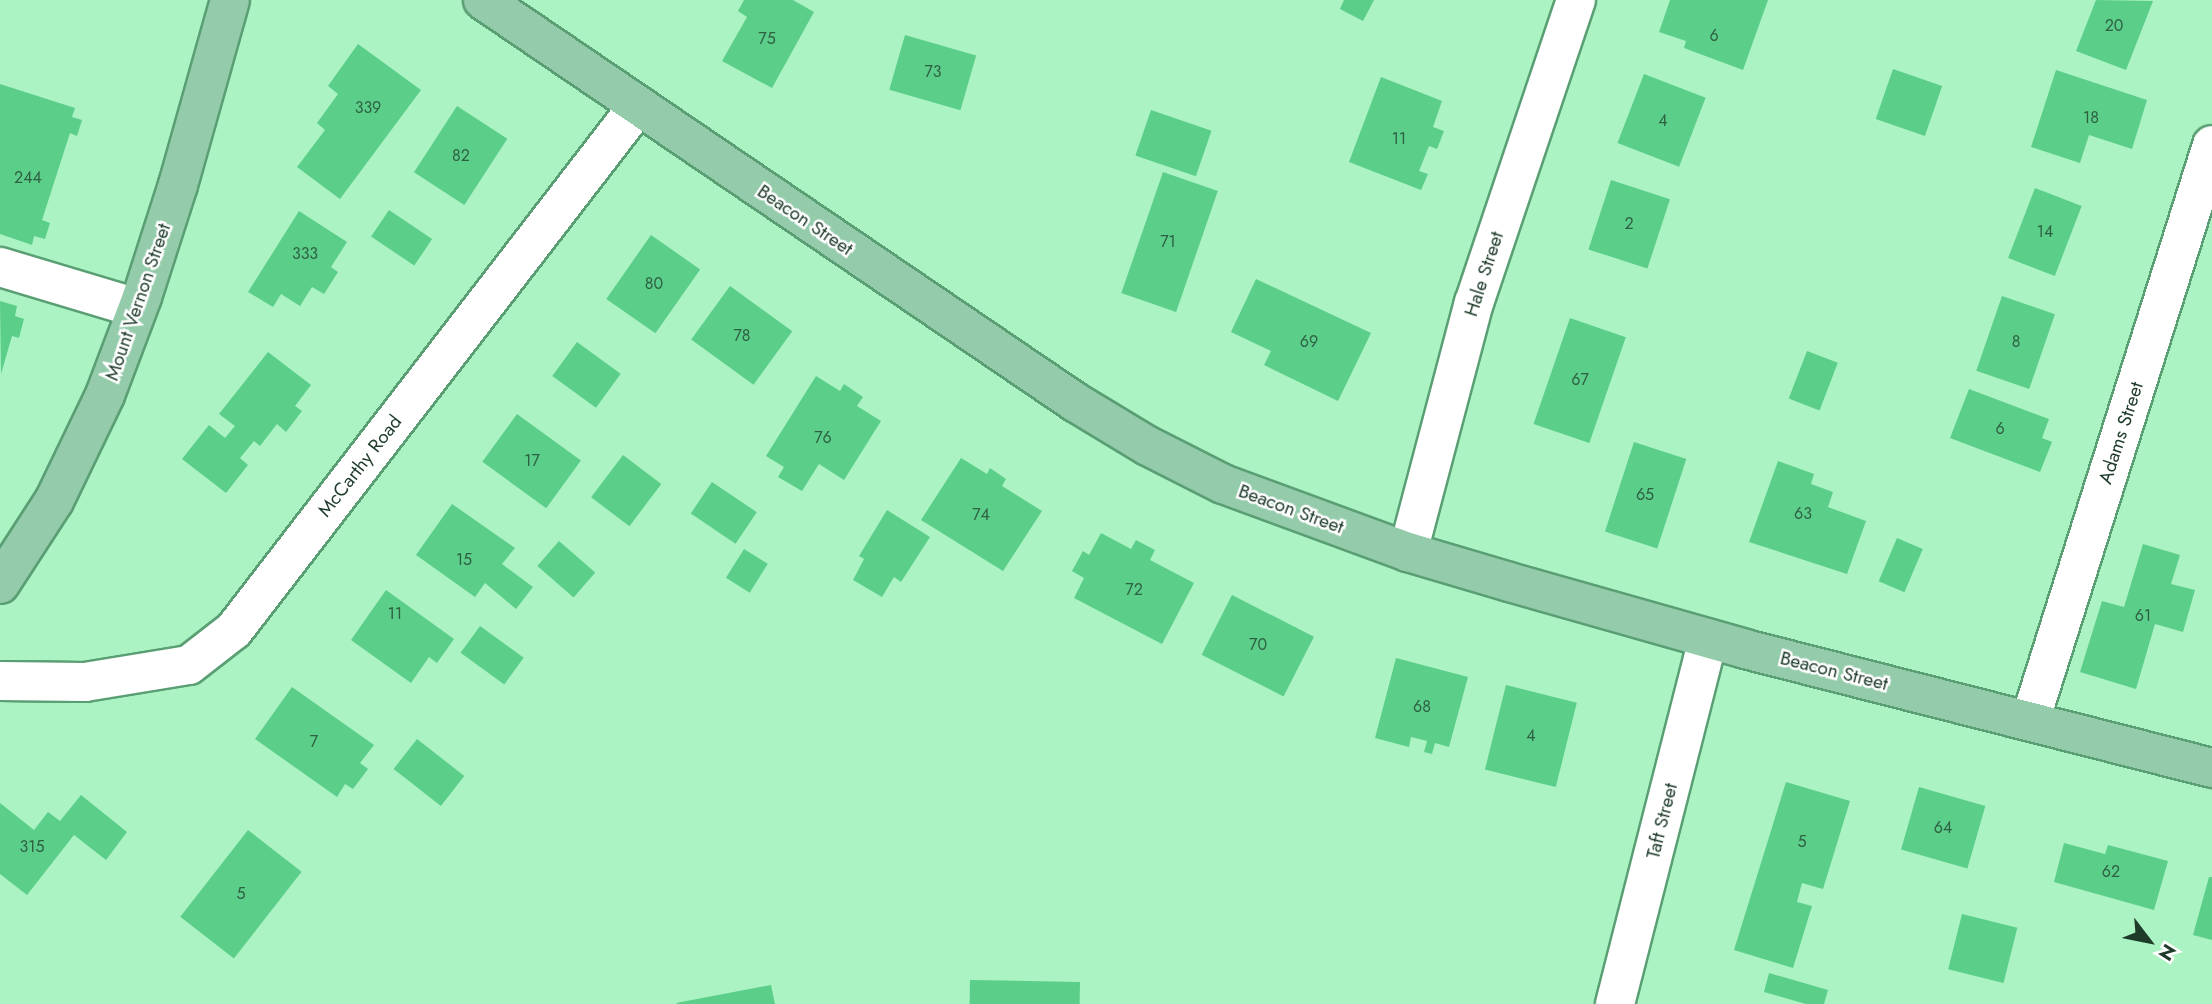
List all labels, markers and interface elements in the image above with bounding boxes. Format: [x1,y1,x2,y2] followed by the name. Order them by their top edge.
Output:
[2105,16,2123,36] house number: 20
[1709,26,1719,46] house number: 6
[758,29,776,49] house number: 75
[924,62,942,82] house number: 73
[355,98,381,118] house number: 339
[2083,108,2099,128] house number: 18
[1658,111,1668,131] house number: 4
[1392,129,1406,149] house number: 11
[452,146,470,166] house number: 82
[14,168,42,188] house number: 244
[753,180,857,260] street label: Beacon Street
[1624,214,1634,234] house number: 2
[100,220,176,384] street label: Mount Vernon Street
[2037,222,2053,242] house number: 14
[1460,229,1508,319] street label: Hale Street
[1160,232,1176,252] house number: 71
[292,244,318,264] house number: 333
[645,274,663,294] house number: 80
[733,326,751,346] house number: 78
[1300,332,1318,352] house number: 69
[2012,332,2020,352] house number: 8
[1571,370,1589,390] house number: 67
[2094,379,2148,487] street label: Adams Street
[313,411,407,521] street label: McCarthy Road
[1995,419,2005,439] house number: 6
[814,428,832,448] house number: 76
[524,451,540,471] house number: 17
[1235,479,1347,539] street label: Beacon Street
[1636,485,1654,505] house number: 65
[1794,504,1812,524] house number: 63
[972,505,990,525] house number: 74
[456,550,472,570] house number: 15
[1125,580,1143,600] house number: 72
[388,604,402,624] house number: 11
[2135,606,2151,626] house number: 61
[1249,635,1267,655] house number: 70
[1778,647,1890,695] street label: Beacon Street
[1413,697,1431,717] house number: 68
[1526,726,1536,746] house number: 4
[310,732,318,752] house number: 7
[1642,781,1682,861] street label: Taft Street
[1934,818,1952,838] house number: 64
[1797,832,1807,852] house number: 5
[20,837,44,857] house number: 315
[2102,862,2120,882] house number: 62
[236,884,246,904] house number: 5
[2114,906,2184,976] north arrow
[2152,939,2183,966] text: N

